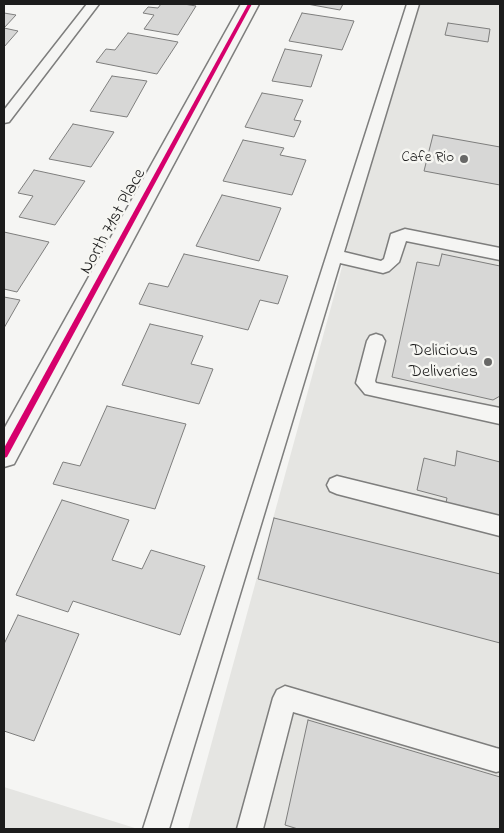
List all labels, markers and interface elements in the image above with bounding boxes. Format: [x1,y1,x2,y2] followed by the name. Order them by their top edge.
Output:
[401,150,454,168] place label: Cafe Rio
[458,153,470,165] marker: Cafe Rio
[76,166,152,278] street label: North 71st Place
[409,341,478,384] place label: Delicious Deliveries
[482,356,494,368] marker: Delicious Deliveries

